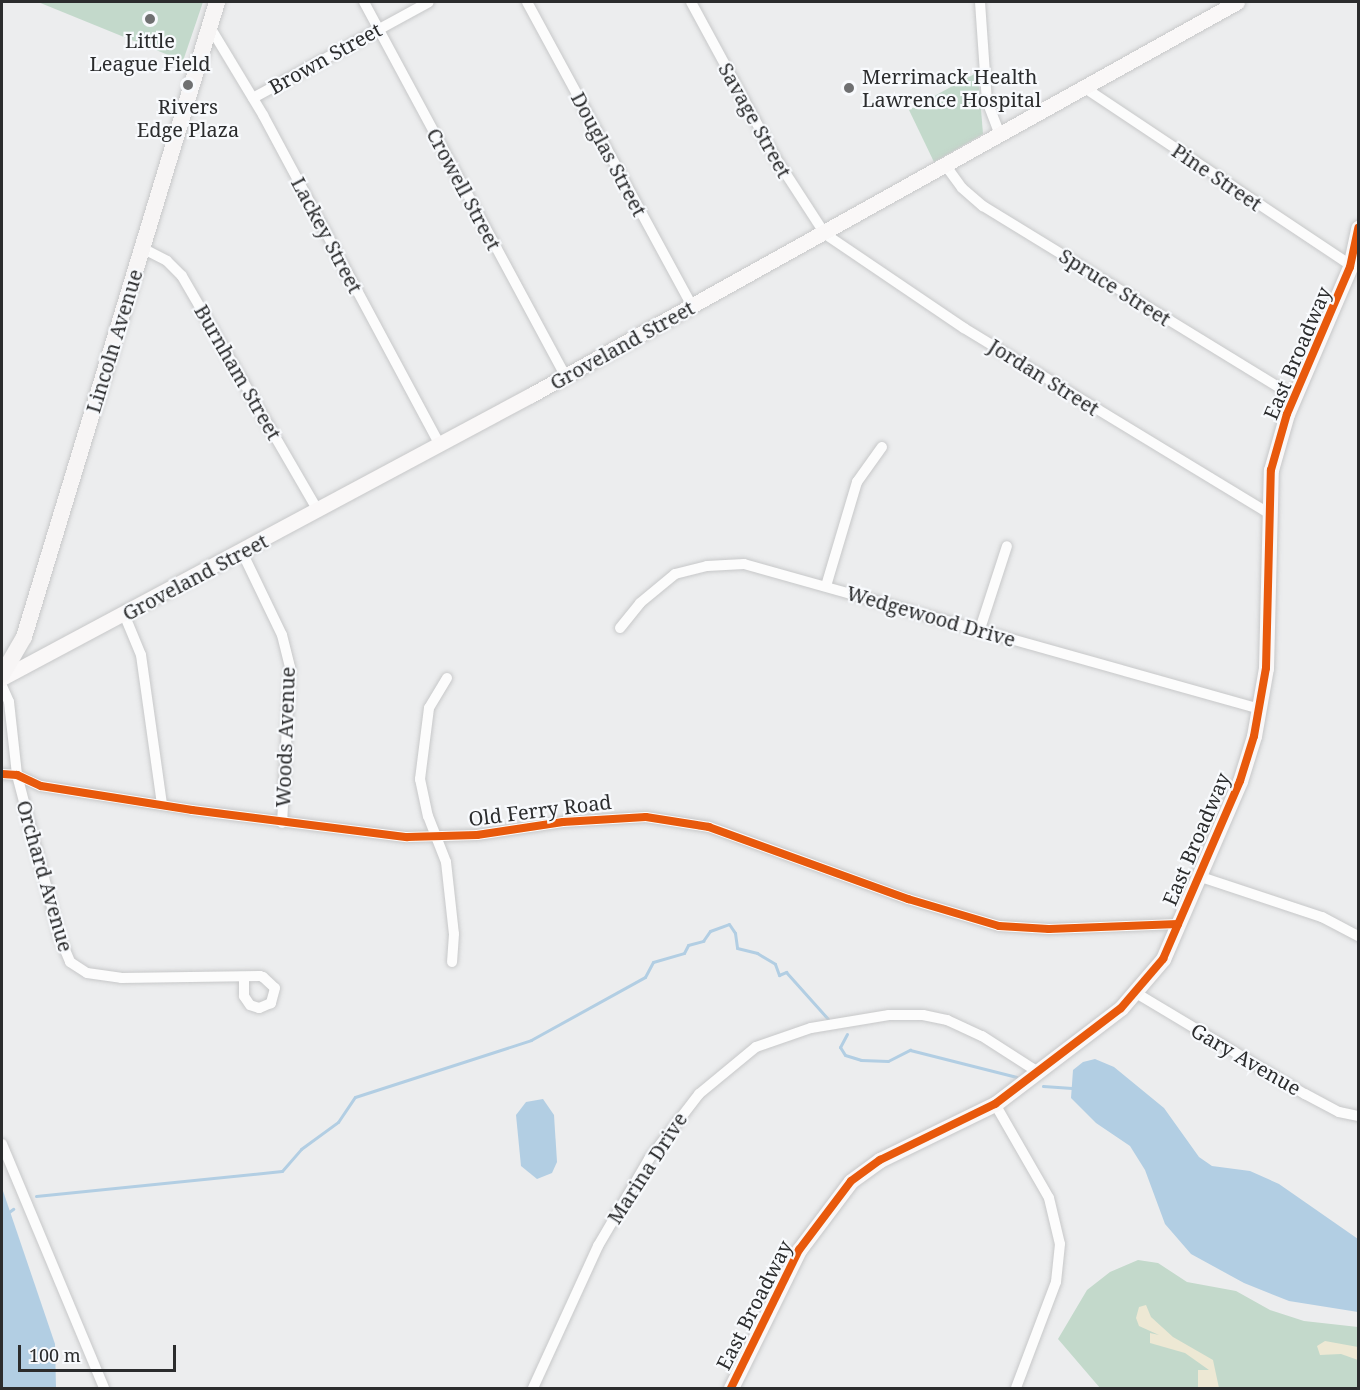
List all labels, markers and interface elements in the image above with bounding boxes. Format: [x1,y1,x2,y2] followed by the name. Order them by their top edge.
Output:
[143,12,157,26] marker: Little League Field
[264,17,386,99] street label: Brown Street
[89,28,211,75] place label: Little League Field
[714,58,796,182] street label: Savage Street
[862,64,1041,111] place label: Merrimack Health Lawrence Hospital
[181,78,195,92] marker: Rivers Edge Plaza
[840,79,858,97] marker: Merrimack Health Lawrence Hospital
[566,88,652,220] street label: Douglas Street
[137,94,239,141] place label: Rivers Edge Plaza
[422,124,506,254] street label: Crowell Street
[1168,138,1266,216] street label: Pine Street
[286,173,368,297] street label: Lackey Street
[1055,243,1175,331] street label: Spruce Street
[81,266,147,416] street label: Lincoln Avenue
[1258,283,1336,423] street label: East Broadway
[546,295,698,395] street label: Groveland Street
[190,300,286,444] street label: Burnham Street
[984,334,1104,420] street label: Jordan Street
[118,529,272,625] street label: Groveland Street
[844,580,1018,652] street label: Wedgewood Drive
[271,666,299,808] street label: Woods Avenue
[1157,769,1235,909] street label: East Broadway
[467,789,613,831] street label: Old Ferry Road
[12,798,78,954] street label: Orchard Avenue
[1187,1018,1305,1100] street label: Gary Avenue
[602,1108,692,1228] street label: Marina Drive
[711,1236,797,1374] street label: East Broadway
[21,1333,178,1371] scale bar
[29,1343,81,1367] text: 100 m

